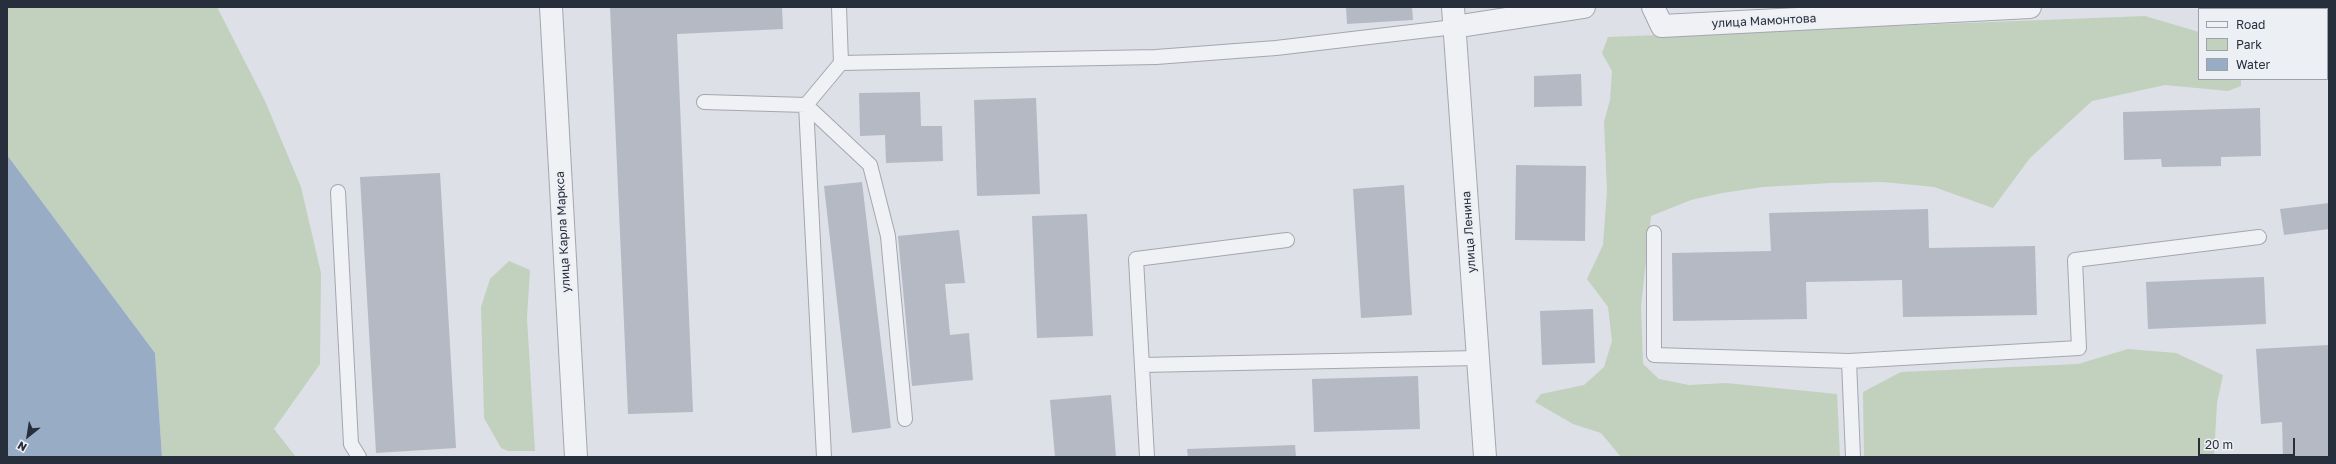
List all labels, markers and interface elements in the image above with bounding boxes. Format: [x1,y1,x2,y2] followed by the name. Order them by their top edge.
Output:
[2198,8,2328,80] legend
[1711,11,1817,31] street label: улица Мамонтова
[2236,17,2265,32] text: Road
[2236,37,2262,52] text: Park
[2236,57,2270,72] text: Water
[553,171,573,293] street label: улица Карла Маркса
[1459,190,1479,274] street label: улица Ленина
[8,416,48,456] north arrow
[2200,430,2297,456] scale bar
[2205,437,2233,452] text: 20 m
[15,439,29,455] text: N

